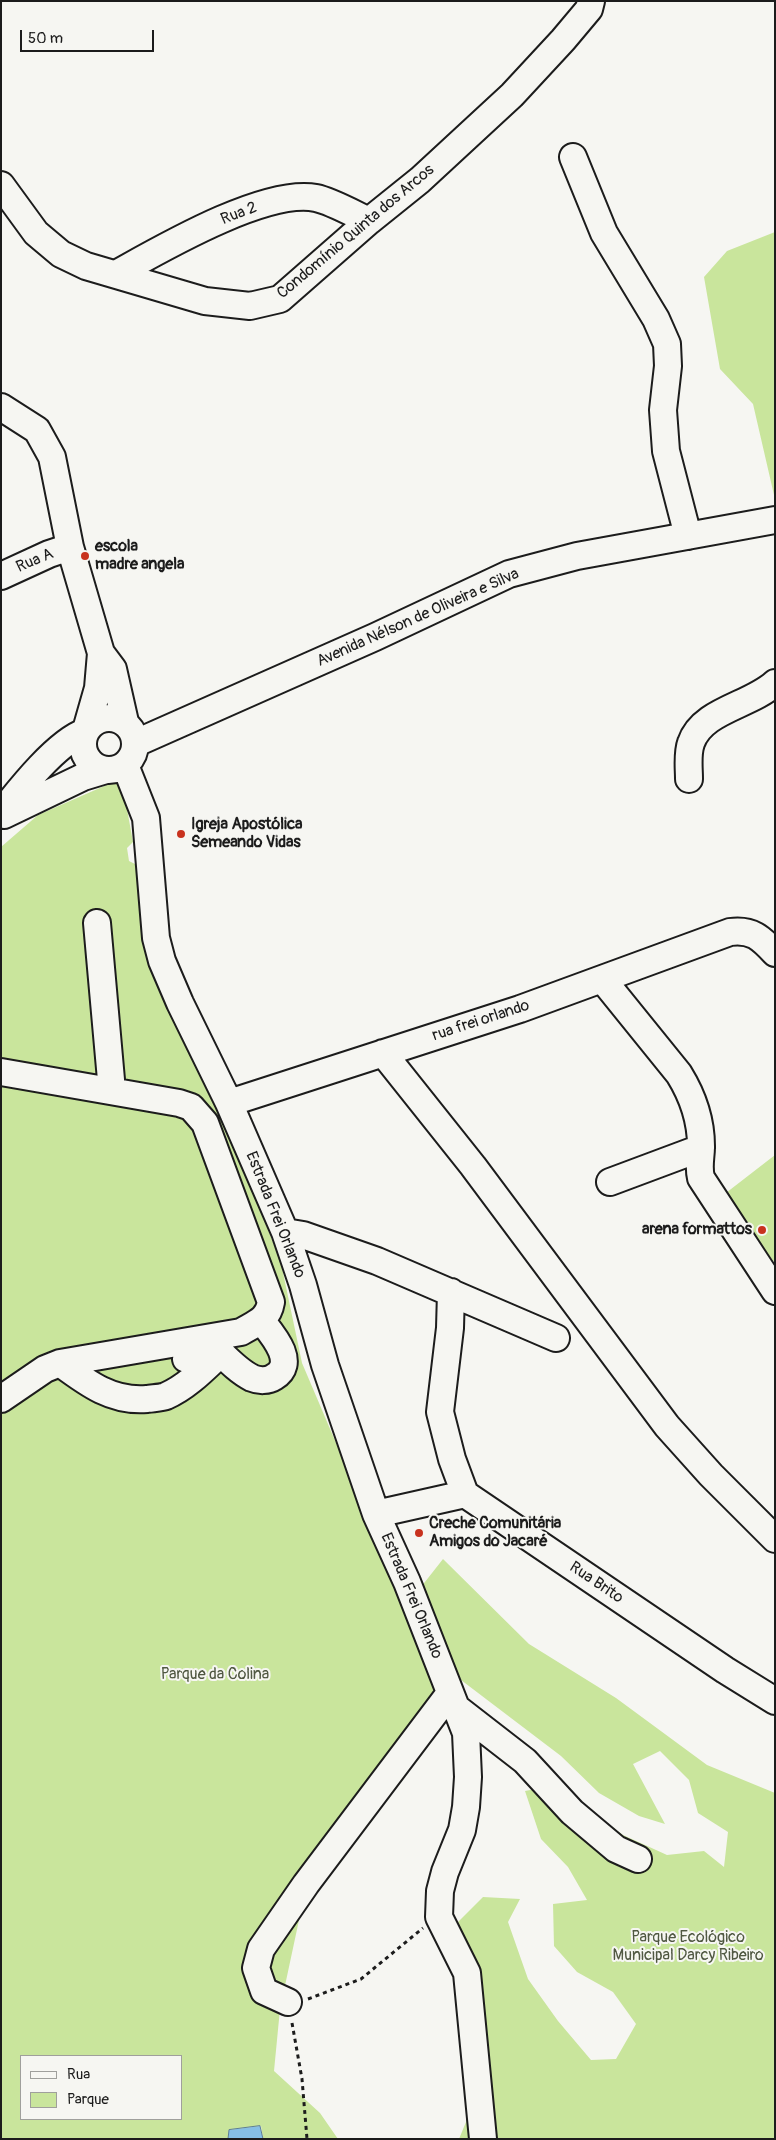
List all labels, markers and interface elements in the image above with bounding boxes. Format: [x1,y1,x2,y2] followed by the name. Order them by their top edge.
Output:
[22,20,156,52] scale bar
[28,29,63,48] text: 50 m
[274,161,438,303] street label: Condomínio Quinta dos Arcos
[218,198,260,230] street label: Rua 2
[95,537,184,575] place label: escola madre angela
[13,545,57,577] street label: Rua A
[79,550,91,562] marker: escola madre angela
[314,565,522,671] street label: Avenida Nélson de Oliveira e Silva
[191,815,303,853] place label: Igreja Apostólica Semeando Vidas
[175,828,187,840] marker: Igreja Apostólica Semeando Vidas
[430,996,532,1046] street label: rua frei orlando
[241,1149,309,1281] street label: Estrada Frei Orlando
[642,1220,752,1240] place label: arena formattos
[756,1224,768,1236] marker: arena formattos
[429,1514,561,1552] place label: Creche Comunitária Amigos do Jacaré
[413,1527,425,1539] marker: Creche Comunitária Amigos do Jacaré
[376,1530,446,1662] street label: Estrada Frei Orlando
[565,1558,627,1608] street label: Rua Brito
[161,1665,269,1685] park label: Parque da Colina
[612,1928,764,1966] park label: Parque Ecológico Municipal Darcy Ribeiro
[20,2055,182,2120] legend
[67,2065,90,2084] text: Rua
[67,2090,109,2109] text: Parque

